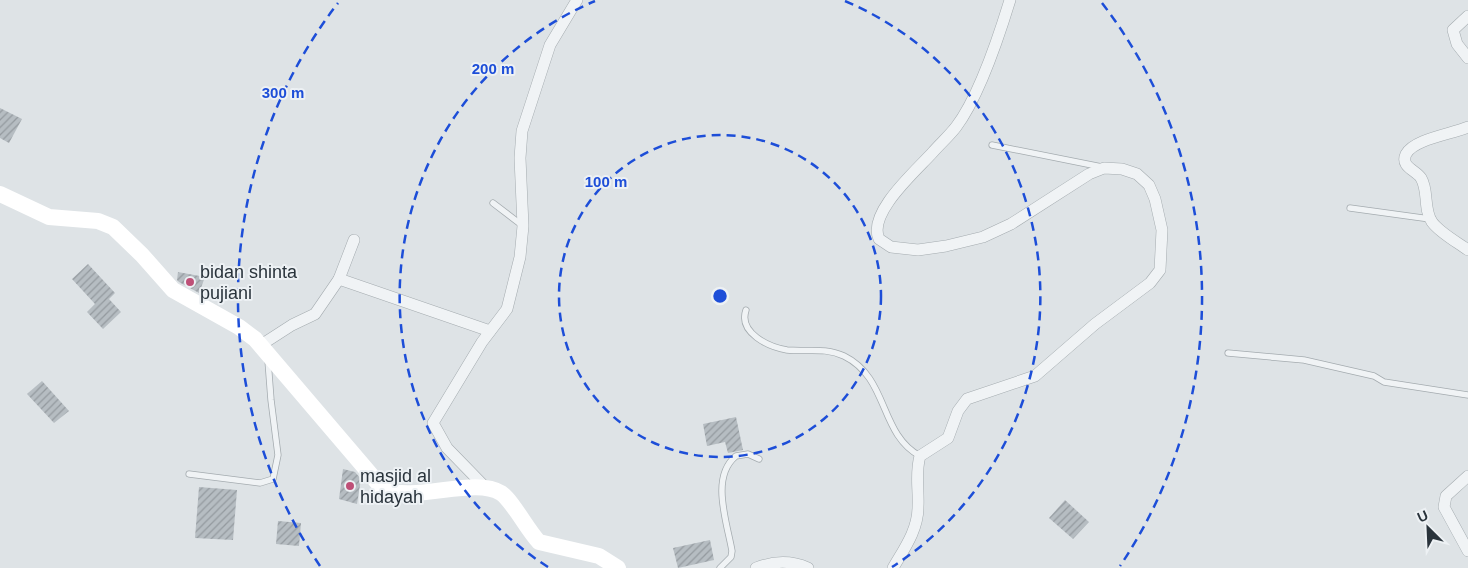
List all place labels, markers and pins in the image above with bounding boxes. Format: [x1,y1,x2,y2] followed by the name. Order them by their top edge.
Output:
[200,262,298,303] place label: bidan shinta pujiani
[184,276,196,288] marker: bidan shinta pujiani
[711,287,729,305] centre of rings
[360,466,431,507] place label: masjid al hidayah
[344,480,356,492] marker: masjid al hidayah

